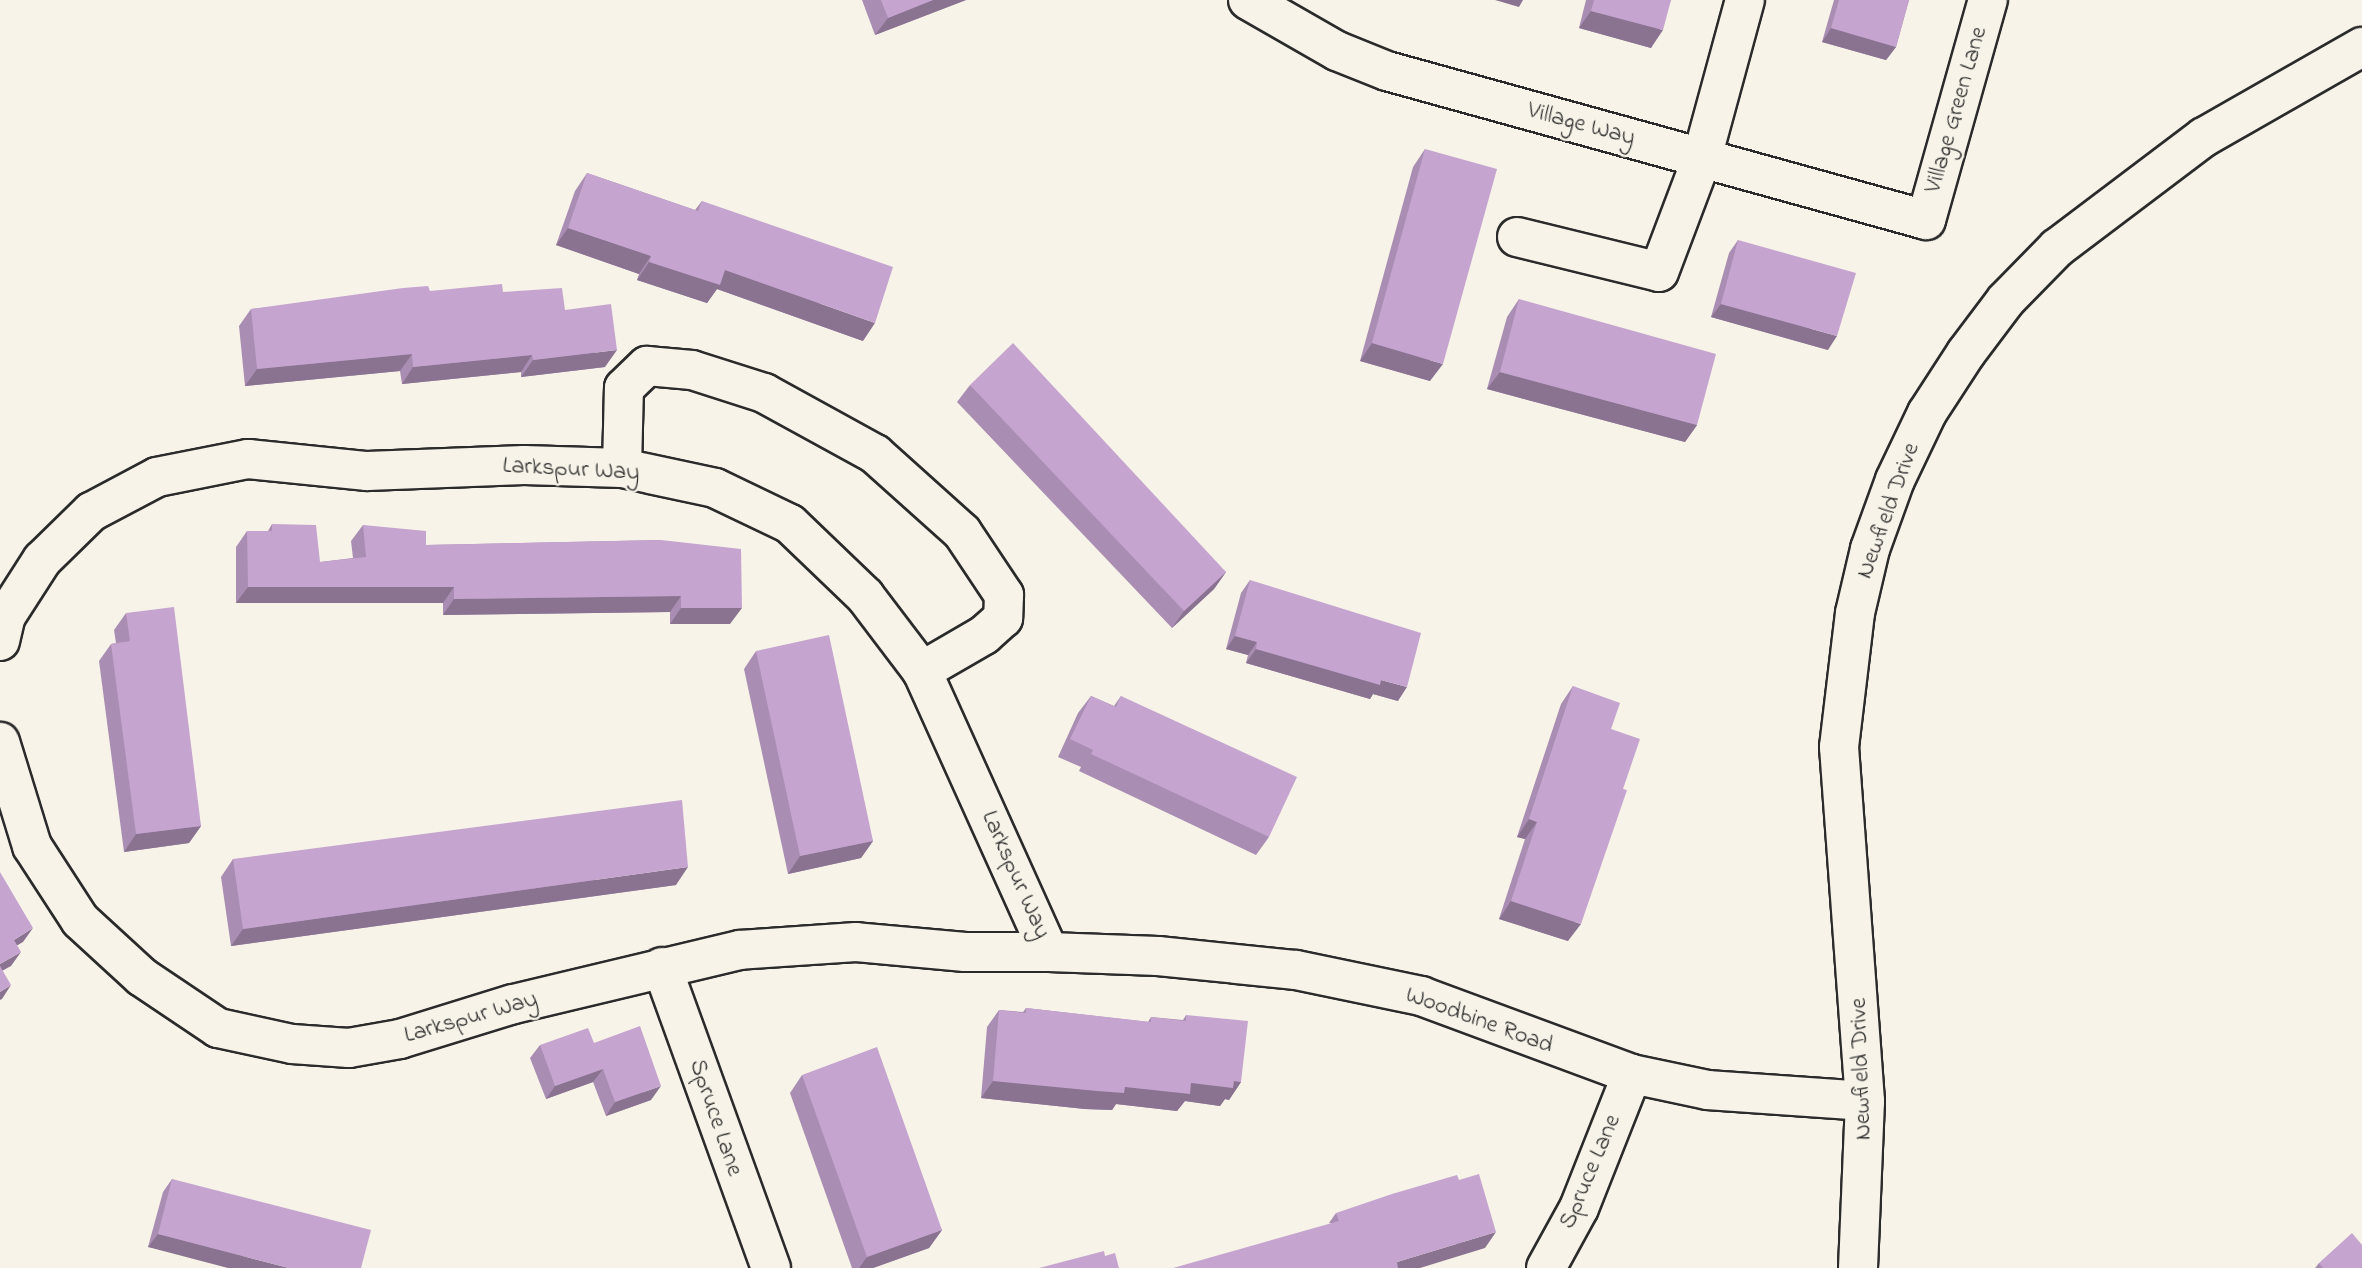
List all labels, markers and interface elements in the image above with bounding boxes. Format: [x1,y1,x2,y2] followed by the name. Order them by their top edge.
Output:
[1920,24,1994,196] street label: Village Green Lane
[1524,97,1638,153] street label: Village Way
[1851,439,1927,583] street label: Newfield Drive
[502,452,640,488] street label: Larkspur Way
[974,807,1056,943] street label: Larkspur Way
[1401,981,1557,1061] street label: Woodbine Road
[401,985,541,1051] street label: Larkspur Way
[1845,997,1879,1141] street label: Newfield Drive
[682,1056,748,1180] street label: Spruce Lane
[1554,1111,1628,1233] street label: Spruce Lane

